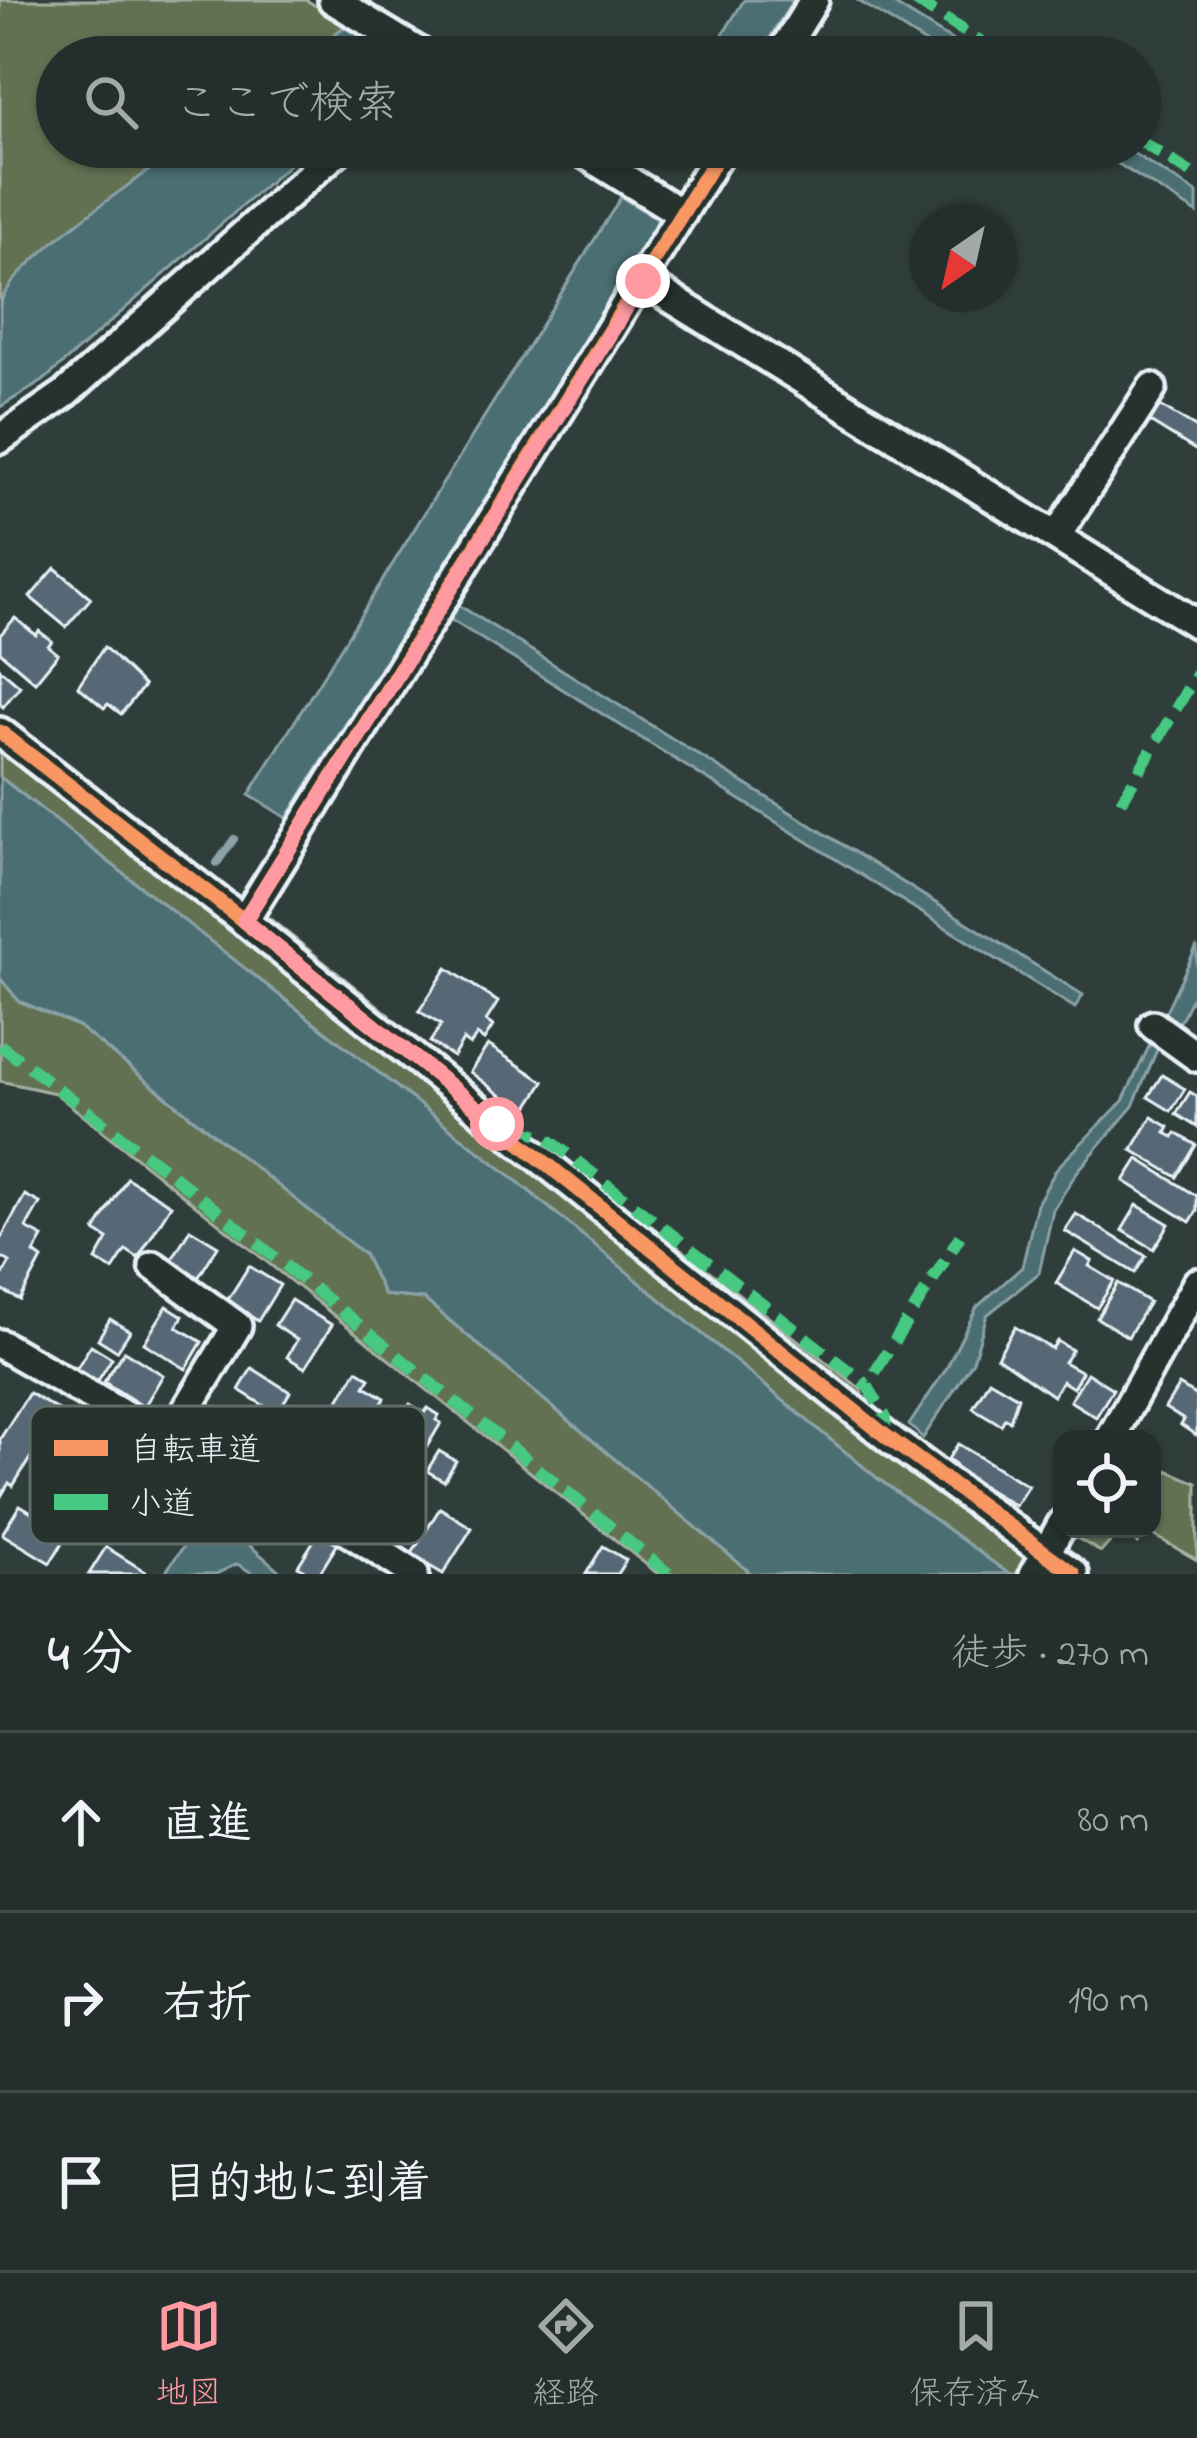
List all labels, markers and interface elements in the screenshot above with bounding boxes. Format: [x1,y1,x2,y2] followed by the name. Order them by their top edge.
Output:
[36,36,1161,168] search box
[78,69,144,135] icon: search
[174,73,399,139] text: ここで検索
[909,204,1017,312] north arrow
[616,254,670,308] route end
[470,1097,524,1151] route start
[30,1406,426,1544] legend
[129,1428,261,1476] text: 自転車道
[1053,1430,1161,1538] map controls
[1053,1430,1161,1538] button: locate
[129,1482,195,1530] text: 小道
[48,1619,133,1694] text: 4 分
[951,1627,1149,1684] text: 徒歩 · 270 m
[48,1789,114,1855] icon: ahead
[162,1793,252,1859] text: 直進
[1078,1793,1149,1850] text: 80 m
[48,1969,114,2035] icon: right
[162,1973,252,2039] text: 右折
[1068,1973,1149,2030] text: 190 m
[48,2149,114,2215] icon: arrive
[162,2153,432,2219] text: 目的地に到着
[156,2293,222,2419] tab: 地図
[533,2293,599,2419] tab: 経路
[910,2293,1042,2419] tab: 保存済み

